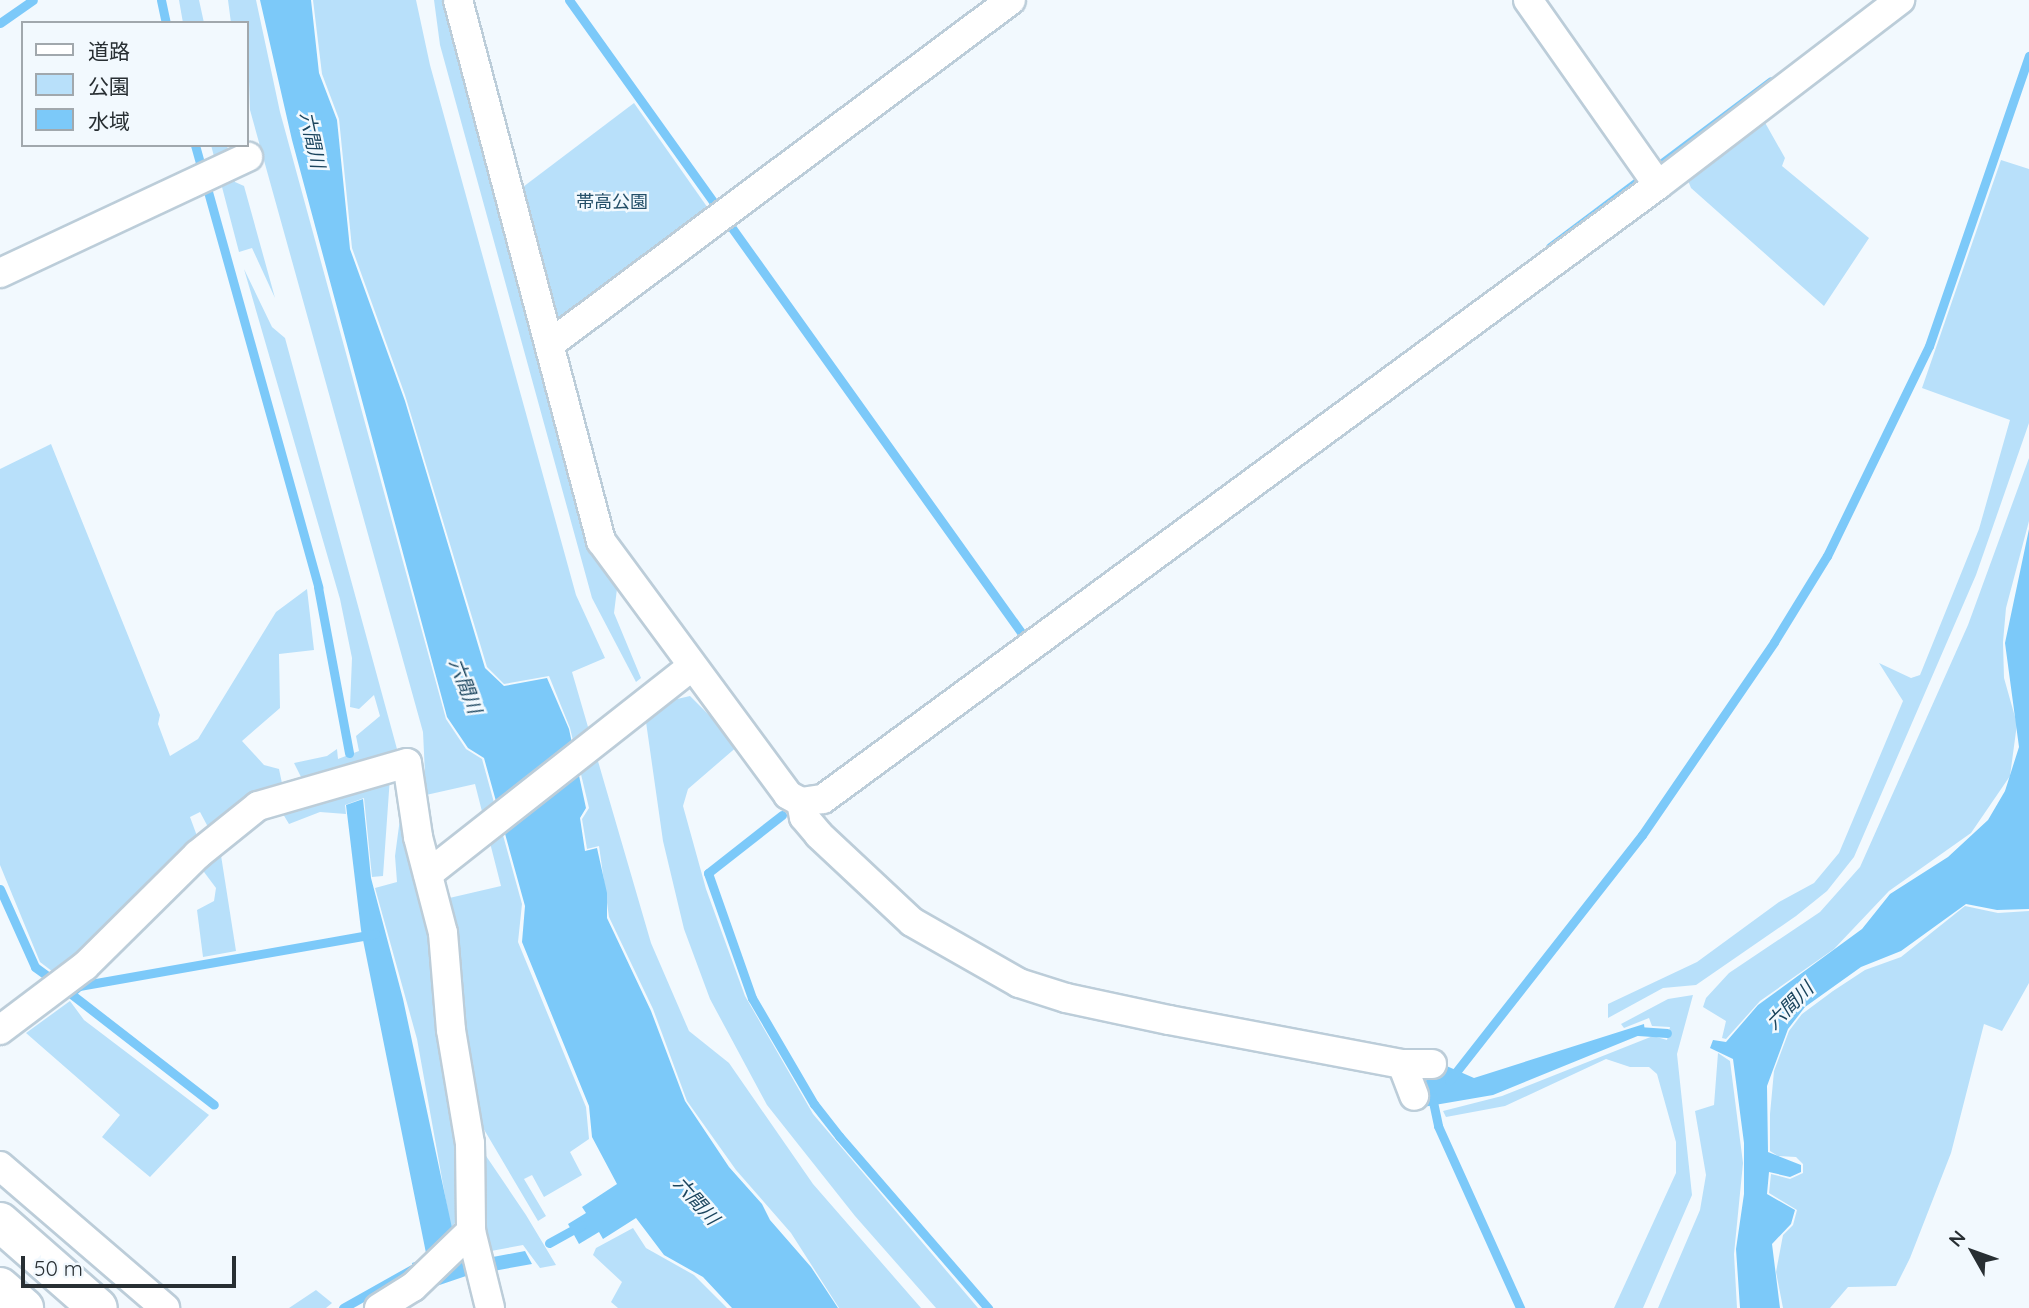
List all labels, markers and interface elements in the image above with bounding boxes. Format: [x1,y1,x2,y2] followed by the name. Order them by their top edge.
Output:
[21,21,248,147] legend
[88,38,130,64] text: 道路
[88,73,130,99] text: 公園
[88,108,130,134] text: 水域
[295,110,329,170] water label: 六間川
[576,191,648,213] park label: 帯高公園
[444,655,486,717] water label: 六間川
[1762,978,1818,1034] water label: 六間川
[668,1172,724,1230] water label: 六間川
[1938,1217,2008,1287] north arrow
[1943,1225,1971,1252] text: N
[24,1242,240,1286] scale bar
[34,1255,83,1281] text: 50 m

